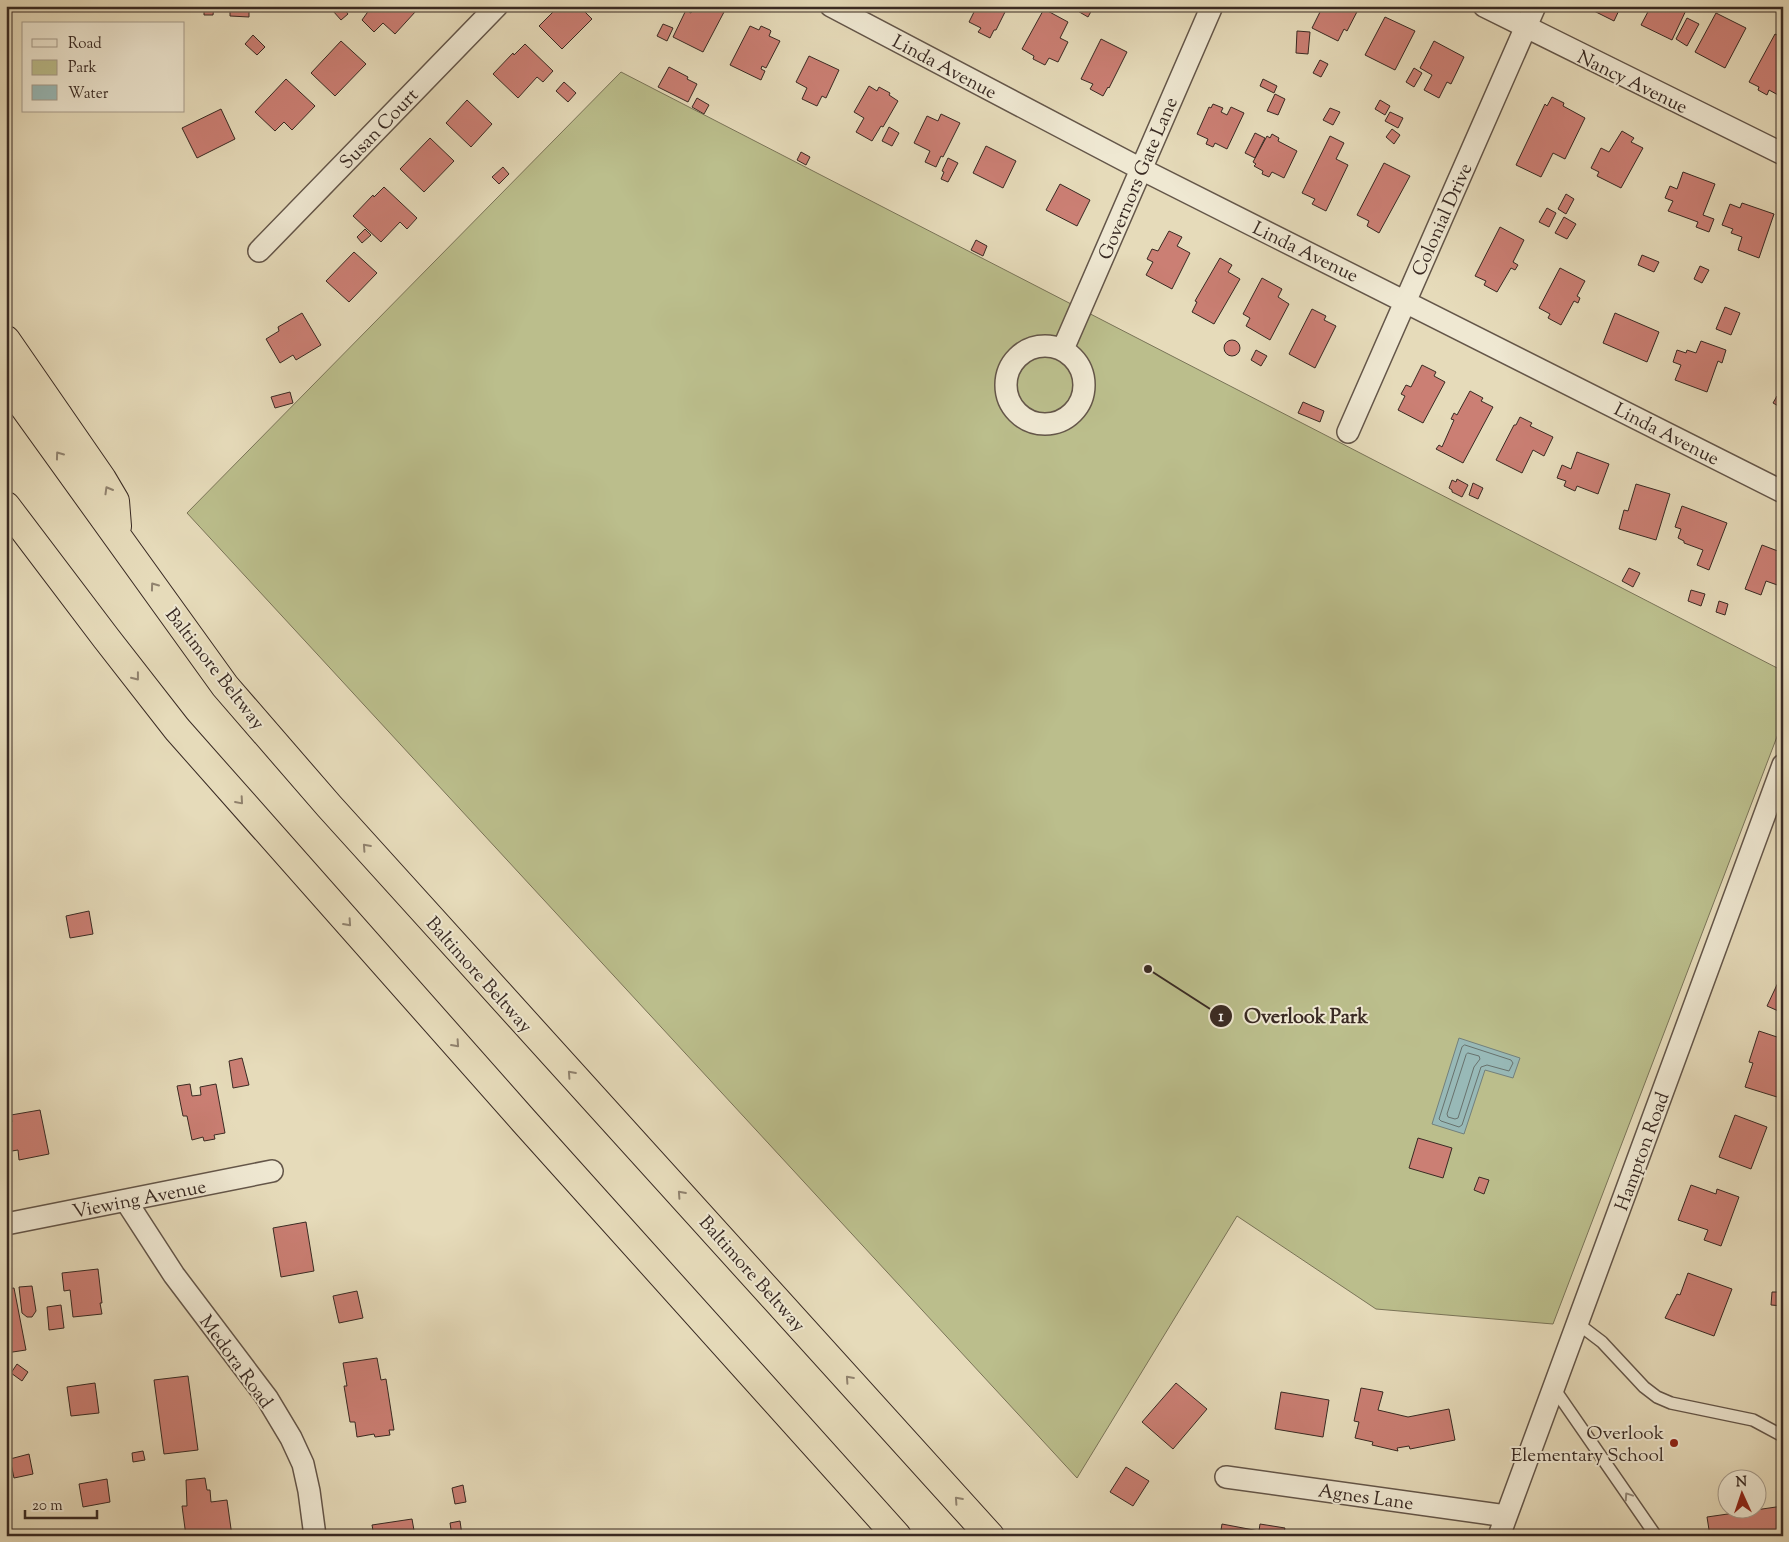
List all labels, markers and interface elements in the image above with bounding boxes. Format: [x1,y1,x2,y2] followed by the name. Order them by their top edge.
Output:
[22,22,185,112] legend
[887,29,1001,107] street label: Linda Avenue
[68,34,102,55] text: Road
[1572,45,1692,122] street label: Nancy Avenue
[68,58,97,79] text: Park
[334,83,426,176] street label: Susan Court
[68,84,109,105] text: Water
[1093,93,1186,265] street label: Governors Gate Lane
[1406,159,1480,281] street label: Colonial Drive
[1247,216,1363,291] street label: Linda Avenue
[1609,397,1723,473] street label: Linda Avenue
[56,451,65,461] one-way arrow
[105,487,115,496] one-way arrow
[151,583,159,592] one-way arrow
[158,603,271,737] street label: Baltimore Beltway
[130,671,139,680] one-way arrow
[235,795,244,804] one-way arrow
[363,844,372,853] one-way arrow
[419,912,538,1040] street label: Baltimore Beltway
[342,917,351,926] one-way arrow
[1208,999,1378,1034] callout: Overlook Park
[1244,1004,1368,1033] text: Overlook Park
[1218,1007,1224,1028] text: 1
[450,1039,459,1048] one-way arrow
[568,1070,577,1079] one-way arrow
[1609,1088,1677,1215] street label: Hampton Road
[70,1174,209,1227] street label: Viewing Avenue
[678,1190,687,1199] one-way arrow
[692,1211,811,1339] street label: Baltimore Beltway
[192,1310,278,1415] street label: Medora Road
[846,1375,855,1384] one-way arrow
[1511,1421,1665,1470] place label: Overlook Elementary School
[1668,1437,1680,1449] marker: Overlook Elementary School
[1716,1470,1766,1520] north arrow
[1735,1473,1748,1493] text: N
[1316,1478,1415,1519] street label: Agnes Lane
[25,1487,98,1519] scale bar
[1625,1492,1634,1501] one-way arrow
[32,1496,63,1517] text: 20 m
[955,1496,964,1505] one-way arrow

